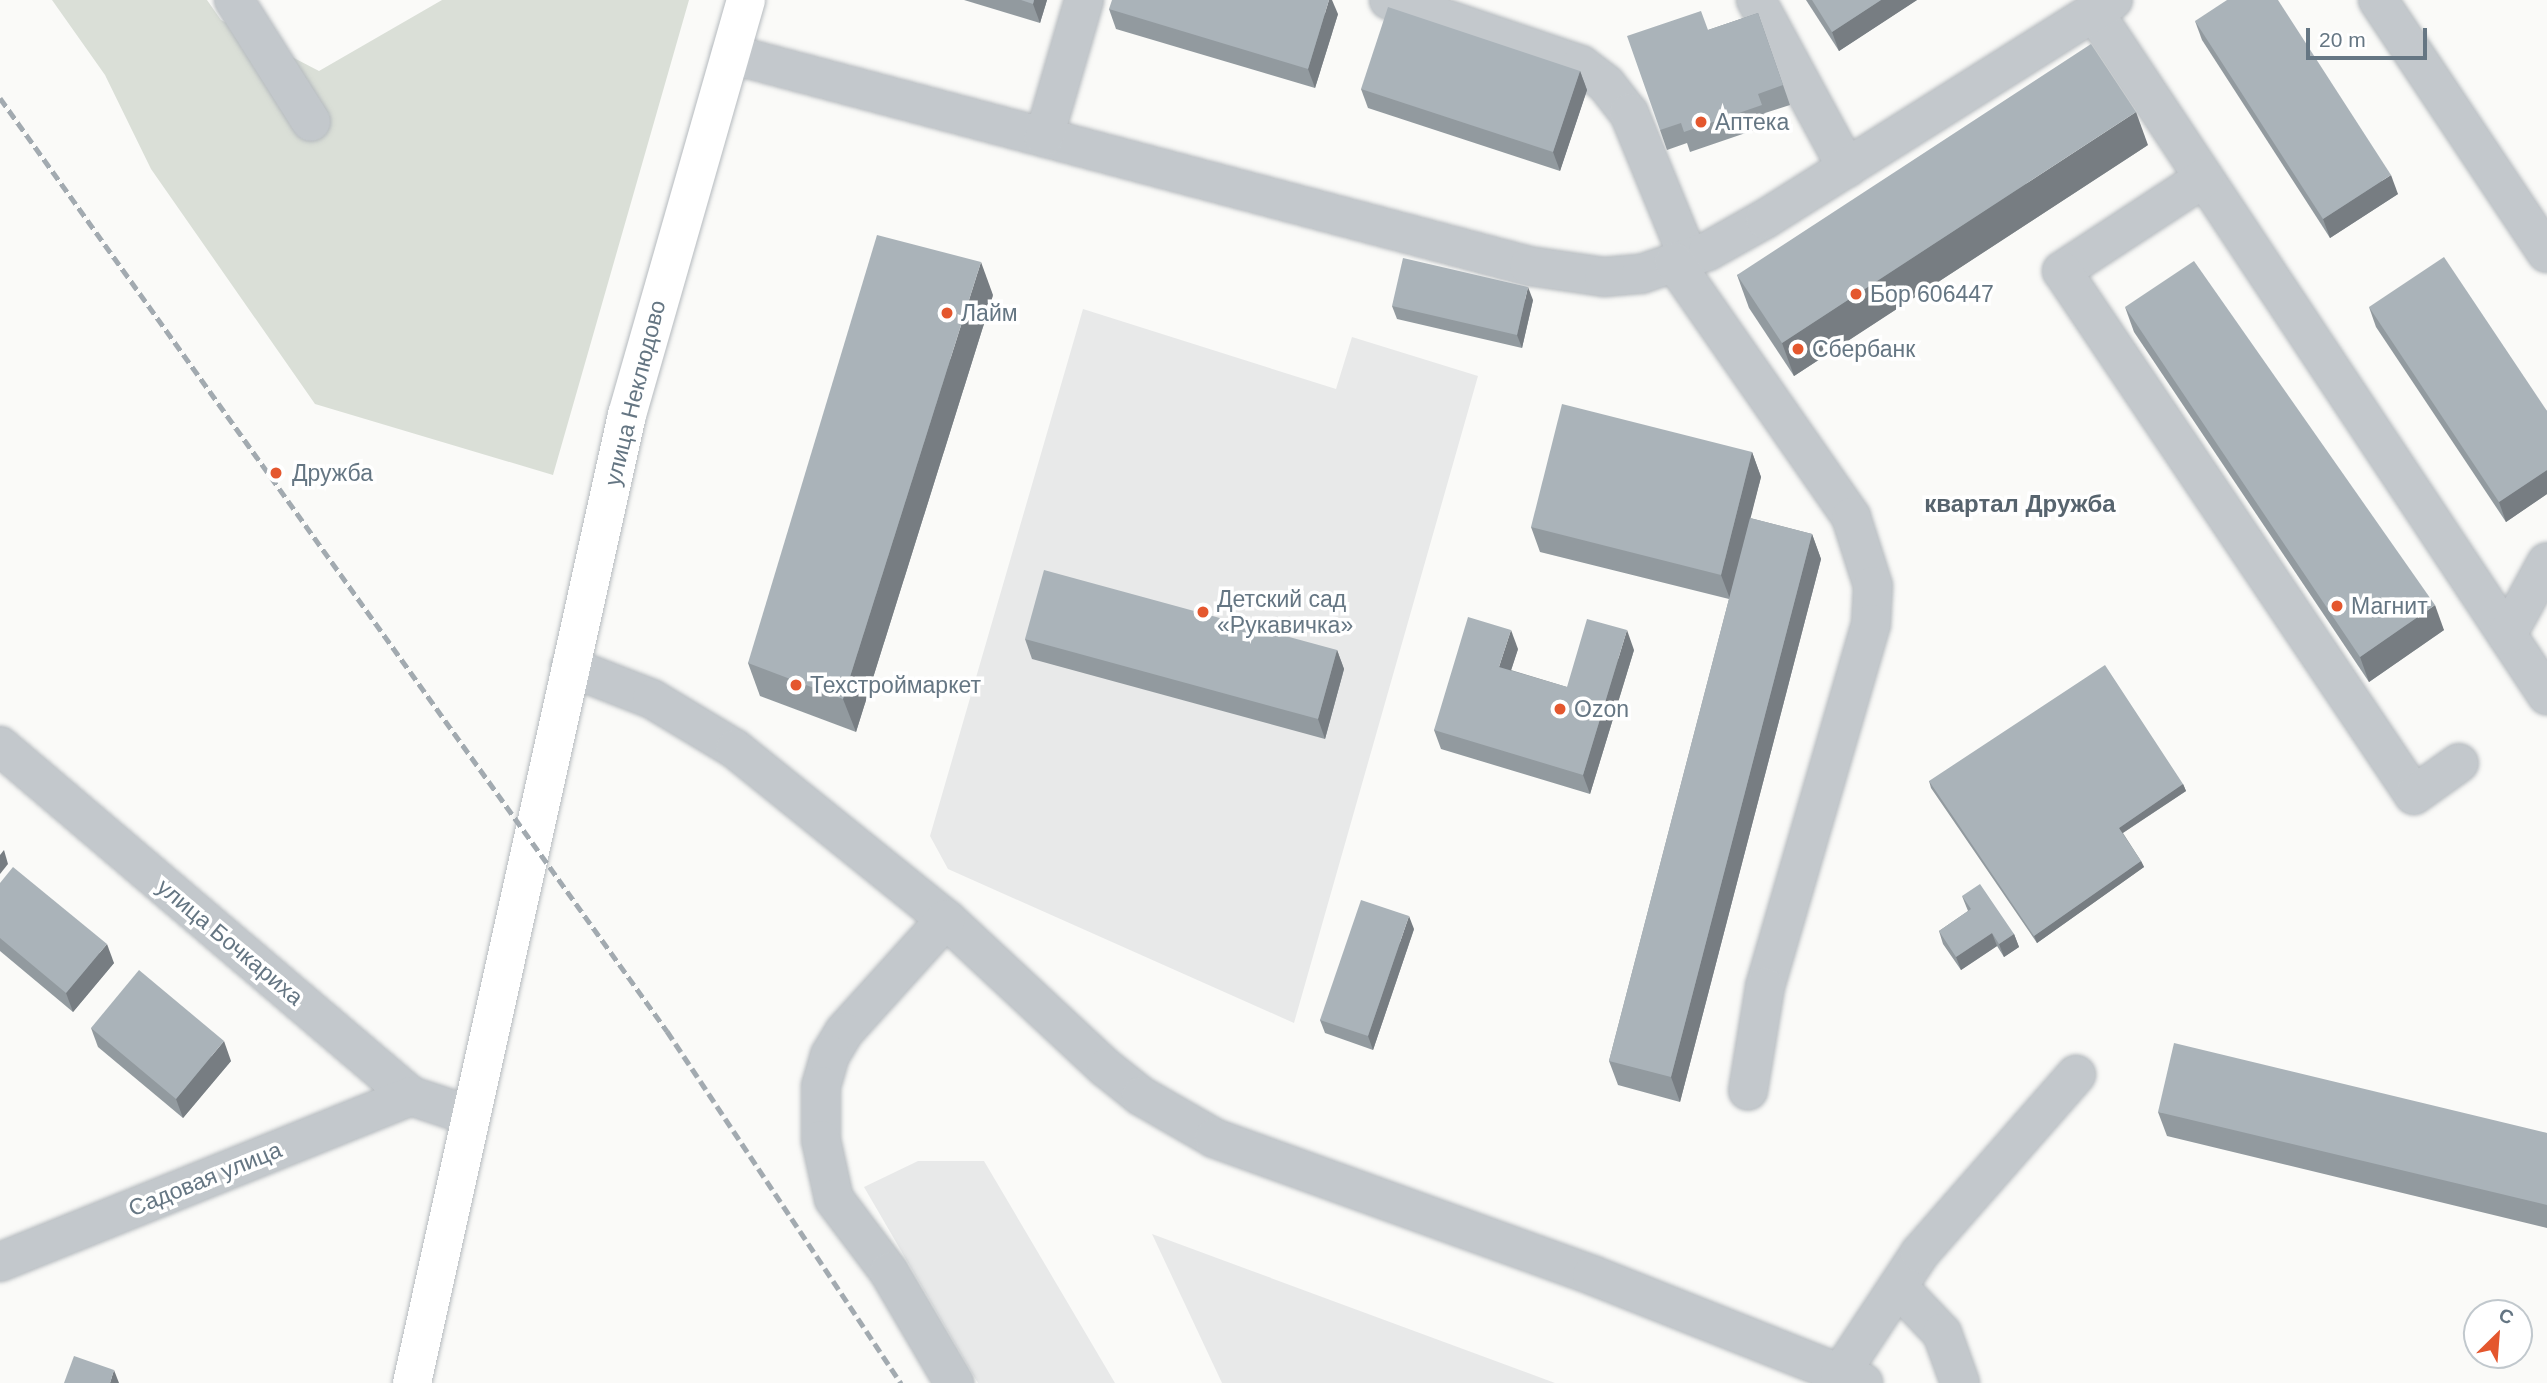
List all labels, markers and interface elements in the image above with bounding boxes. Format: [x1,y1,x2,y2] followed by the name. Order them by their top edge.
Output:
[2309,14,2430,58] scale bar
[2319,28,2366,51] text: 20 m
[1715,108,1789,136] place label: Аптека
[1693,114,1709,130] marker: Аптека
[1870,280,1994,308] place label: Бор 606447
[1848,286,1864,302] marker: Бор 606447
[599,297,671,489] street label: улица Неклюдово
[961,299,1018,327] place label: Лайм
[939,305,955,321] marker: Лайм
[1812,335,1915,363] place label: Сбербанк
[1790,341,1806,357] marker: Сбербанк
[292,459,373,487] place label: Дружба
[266,463,286,483] marker: Дружба
[1924,490,2116,518] district label: квартал Дружба
[1217,585,1353,639] place label: Детский сад «Рукавичка»
[2351,592,2428,620] place label: Магнит
[2329,598,2345,614] marker: Магнит
[1195,604,1211,620] marker: Детский сад «Рукавичка»
[810,671,981,699] place label: Техстроймаркет
[788,677,804,693] marker: Техстроймаркет
[1574,695,1629,723] place label: Ozon
[1552,701,1568,717] marker: Ozon
[151,873,309,1011] street label: улица Бочкариха
[124,1136,286,1222] street label: Садовая улица
[2463,1299,2533,1369] north arrow
[2496,1304,2517,1329] text: С

